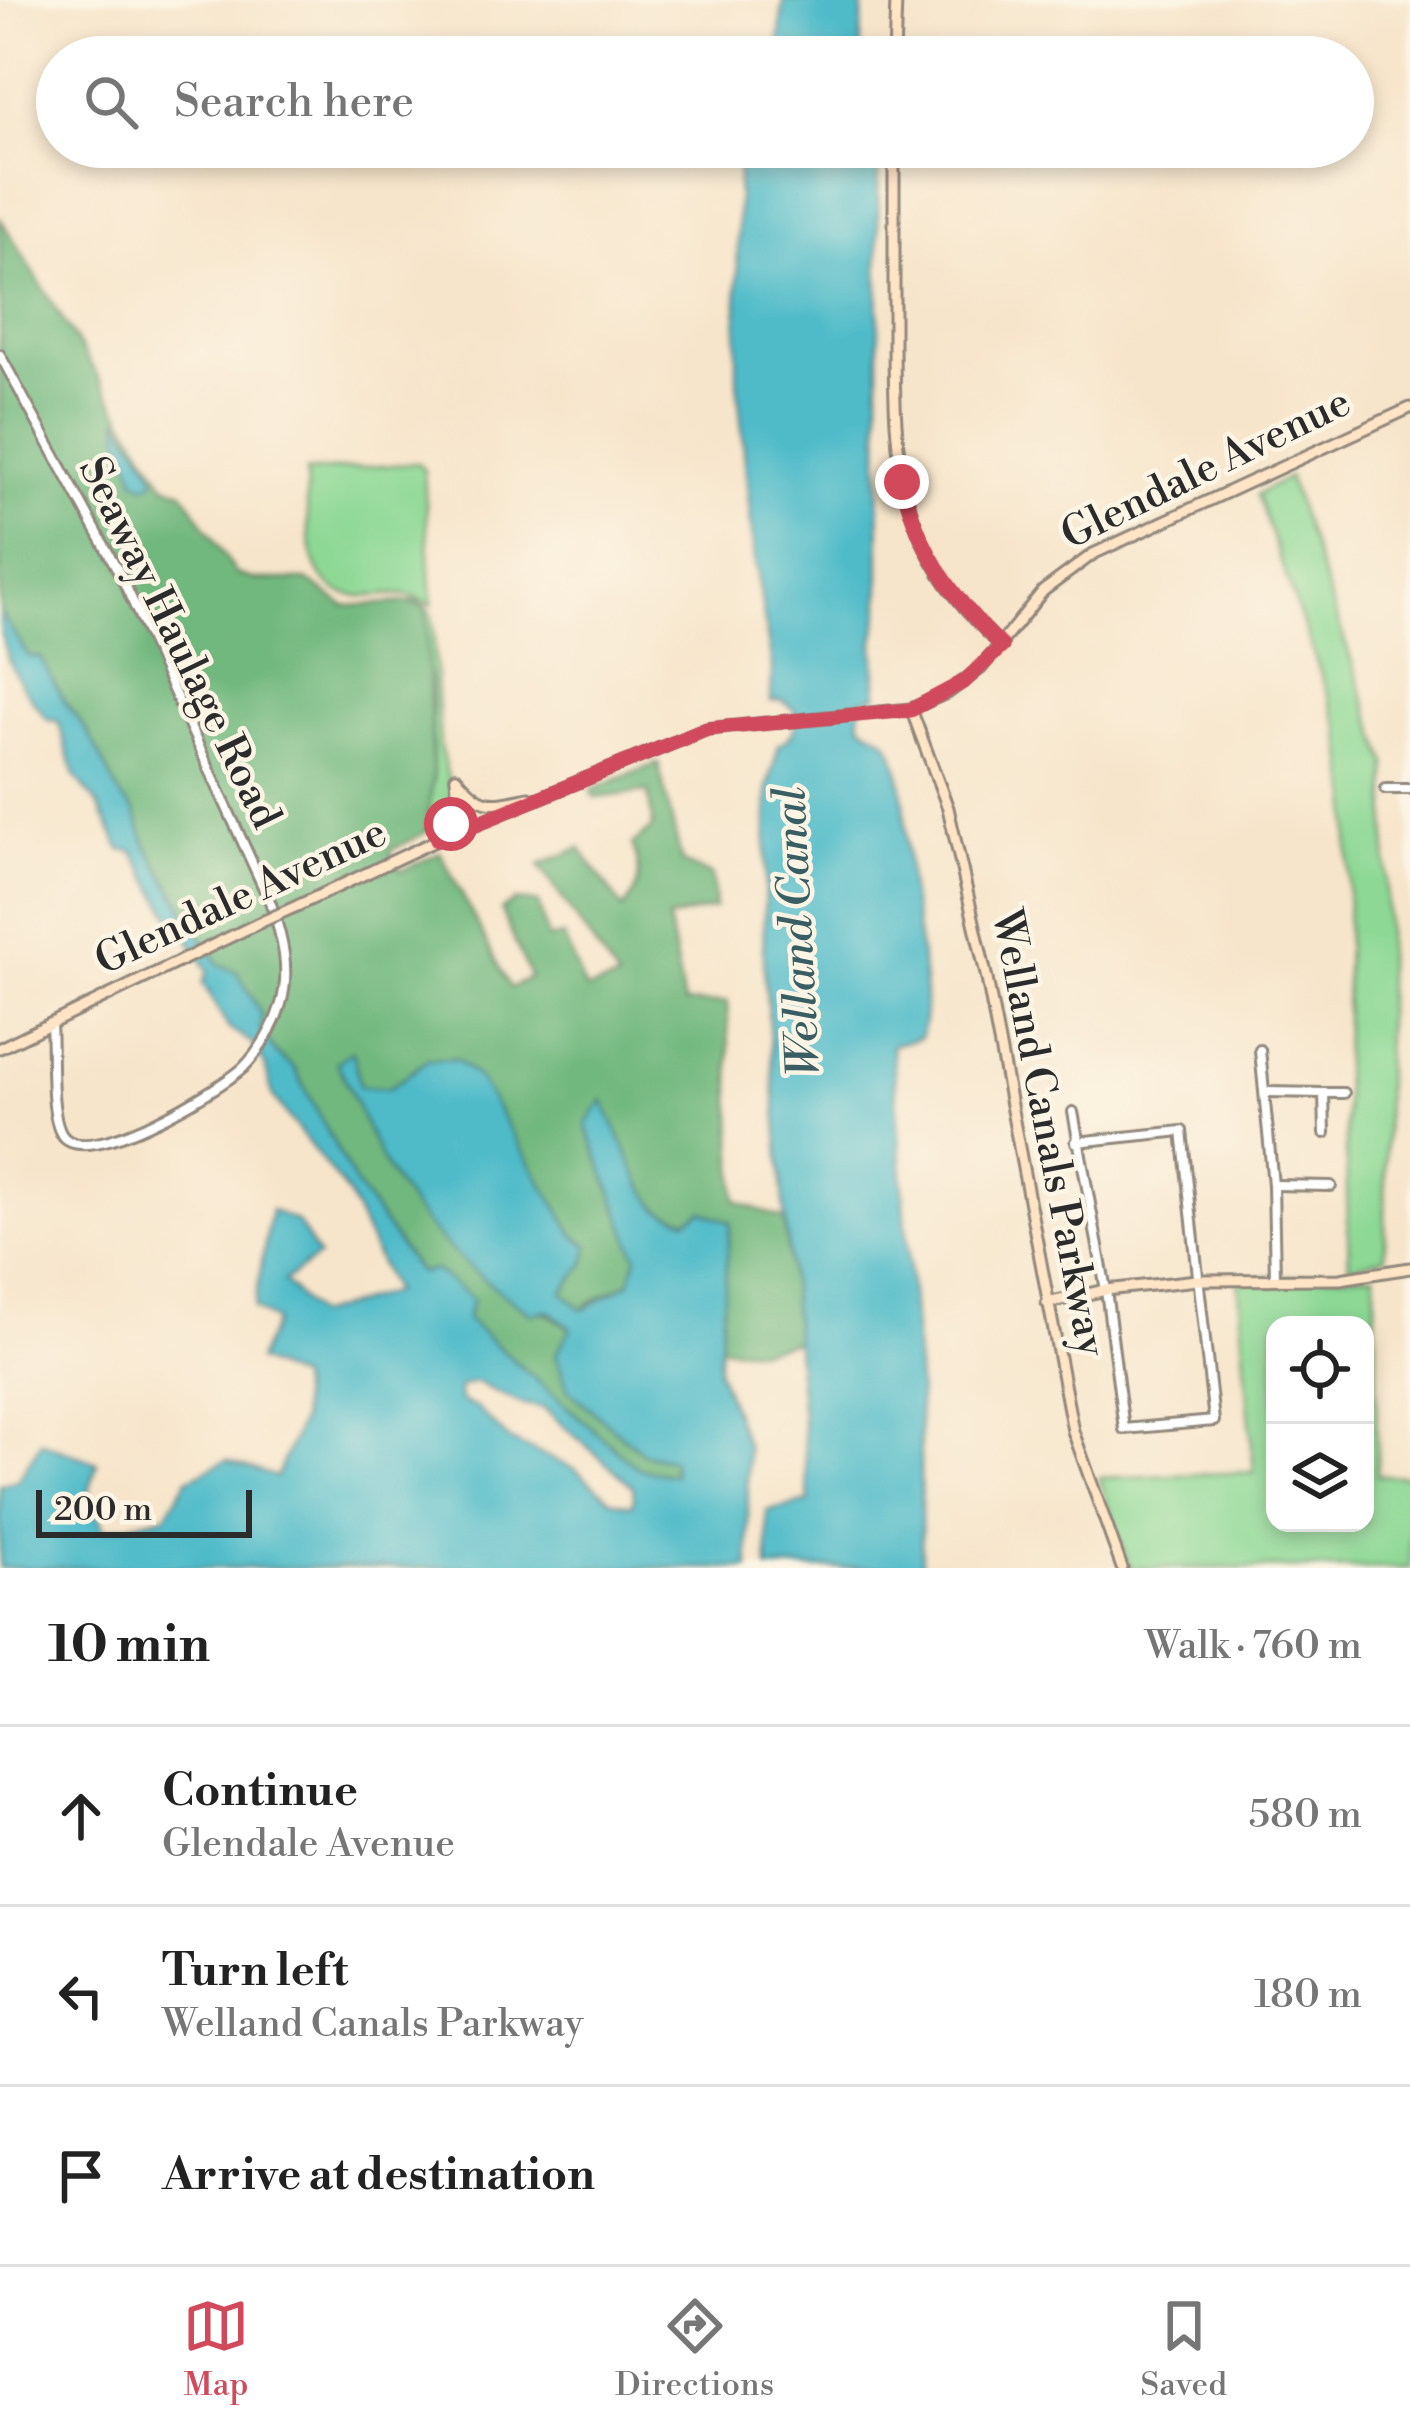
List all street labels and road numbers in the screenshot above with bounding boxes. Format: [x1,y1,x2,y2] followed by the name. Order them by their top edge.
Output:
[1053,376,1359,562] street label: Glendale Avenue
[65,449,292,838] street label: Seaway Haulage Road
[87,806,395,988] street label: Glendale Avenue
[977,903,1117,1362] street label: Welland Canals Parkway

